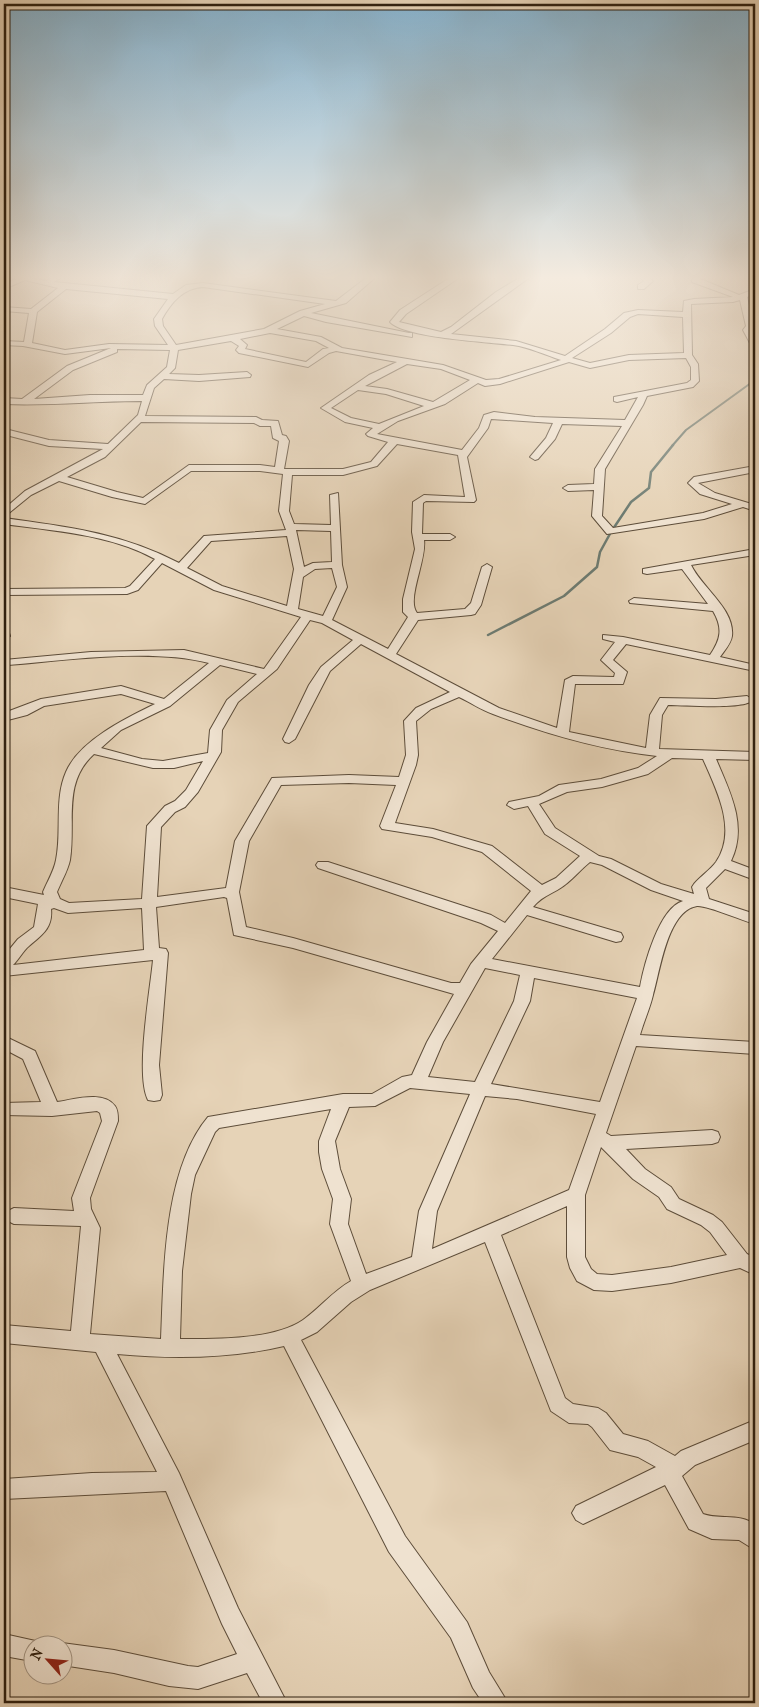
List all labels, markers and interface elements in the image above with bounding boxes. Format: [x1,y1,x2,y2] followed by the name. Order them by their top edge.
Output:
[22,1634,72,1684] north arrow
[27,1645,47,1663] text: N

